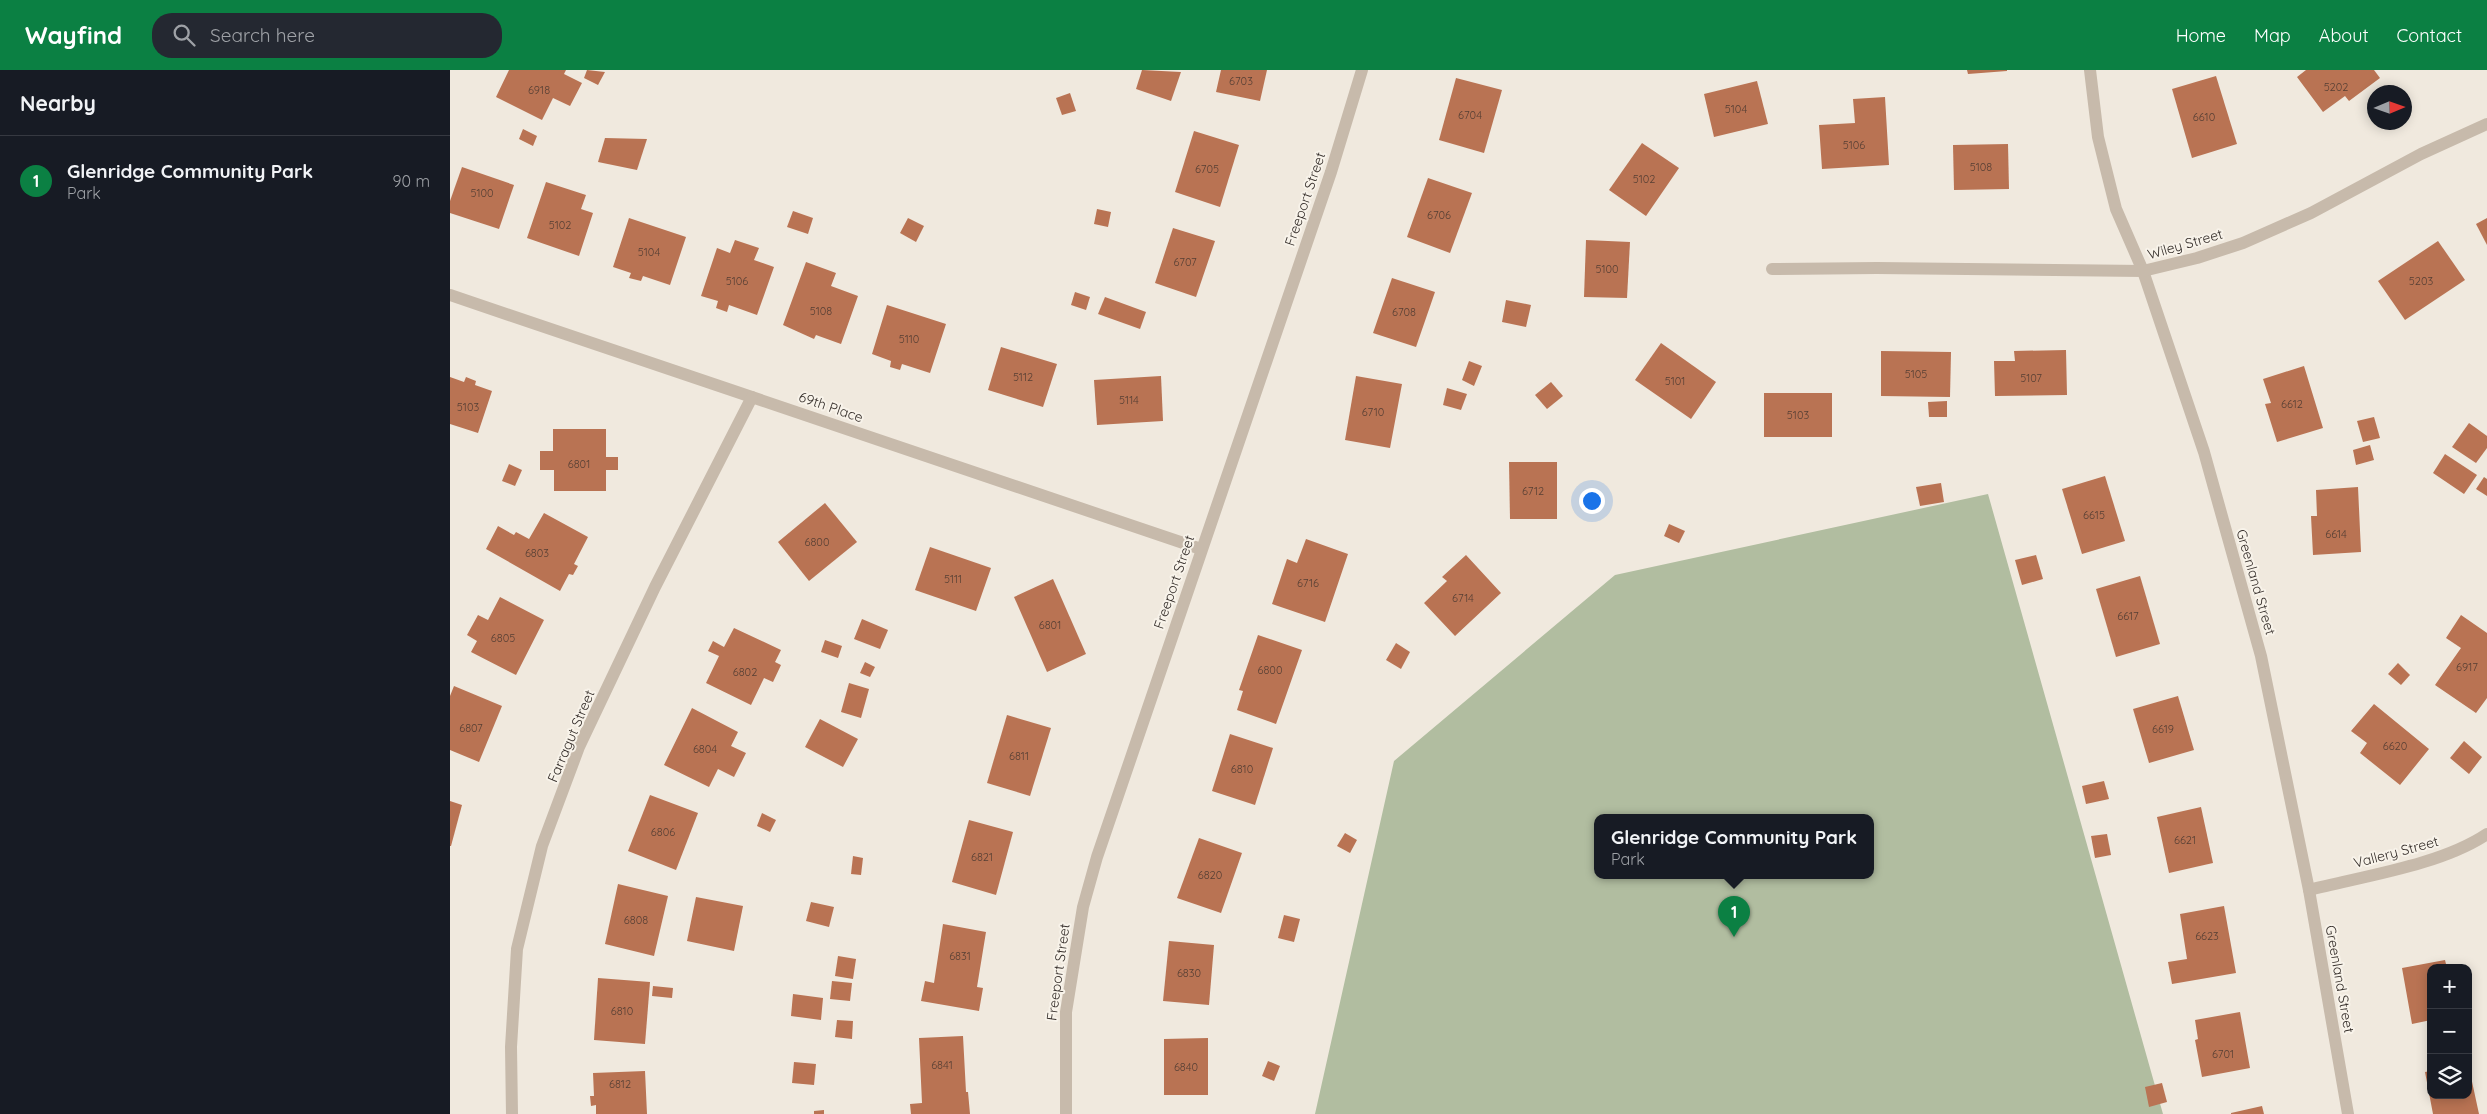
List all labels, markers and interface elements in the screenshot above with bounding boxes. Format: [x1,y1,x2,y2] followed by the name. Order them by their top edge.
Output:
[152,13,502,58] search box
[25,20,122,50] text: Wayfind
[170,21,198,49] icon: search
[210,23,315,47] text: Search here
[2176,24,2226,47] text: Home
[2254,24,2291,47] text: Map
[2319,24,2369,47] text: About
[2397,24,2462,47] text: Contact
[1229,74,1253,88] house number: 6703
[2324,80,2348,94] house number: 5202
[528,83,550,97] house number: 6918
[2367,85,2412,130] north arrow
[20,90,96,116] text: Nearby
[1725,102,1747,116] house number: 5104
[1458,108,1482,122] house number: 6704
[2193,110,2215,124] house number: 6610
[1843,138,1865,152] house number: 5106
[1281,150,1330,248] street label: Freeport Street
[67,159,313,183] text: Glenridge Community Park
[1970,160,1992,174] house number: 5108
[1195,162,1219,176] house number: 6705
[33,171,39,191] text: 1
[393,171,430,191] text: 90 m
[1633,172,1655,186] house number: 5102
[67,183,101,203] text: Park
[470,186,494,200] house number: 5100
[1427,208,1451,222] house number: 6706
[549,218,571,232] house number: 5102
[2145,225,2225,263] street label: Wiley Street
[638,245,660,259] house number: 5104
[1173,255,1197,269] house number: 6707
[1595,262,1619,276] house number: 5100
[726,274,748,288] house number: 5106
[2409,274,2433,288] house number: 5203
[810,304,832,318] house number: 5108
[1392,305,1416,319] house number: 6708
[899,332,919,346] house number: 5110
[1905,367,1927,381] house number: 5105
[1013,370,1033,384] house number: 5112
[2020,371,2042,385] house number: 5107
[1665,374,1685,388] house number: 5101
[796,388,866,426] street label: 69th Place
[1119,393,1139,407] house number: 5114
[2281,397,2303,411] house number: 6612
[457,400,479,414] house number: 5103
[1362,405,1384,419] house number: 6710
[1787,408,1809,422] house number: 5103
[568,457,590,471] house number: 6801
[1522,484,1544,498] house number: 6712
[1579,488,1605,514] your location
[2083,508,2105,522] house number: 6615
[2232,527,2280,637] street label: Greenland Street
[2325,527,2347,541] house number: 6614
[1150,533,1199,631] street label: Freeport Street
[805,535,829,549] house number: 6800
[525,546,549,560] house number: 6803
[944,572,962,586] house number: 5111
[1297,576,1319,590] house number: 6716
[1452,591,1474,605] house number: 6714
[2117,609,2139,623] house number: 6617
[1039,618,1061,632] house number: 6801
[491,631,515,645] house number: 6805
[2456,660,2478,674] house number: 6917
[1258,663,1282,677] house number: 6800
[733,665,757,679] house number: 6802
[543,687,599,785] street label: Farragut Street
[459,721,483,735] house number: 6807
[2152,722,2174,736] house number: 6619
[2383,739,2407,753] house number: 6620
[693,742,717,756] house number: 6804
[1009,749,1029,763] house number: 6811
[1231,762,1253,776] house number: 6810
[1594,814,1874,879] popup
[651,825,675,839] house number: 6806
[1611,825,1857,849] text: Glenridge Community Park
[2352,832,2441,872] street label: Vallery Street
[2174,833,2196,847] house number: 6621
[1611,849,1645,869] text: Park
[971,850,993,864] house number: 6821
[1198,868,1222,882] house number: 6820
[1718,896,1750,937] pin: 1
[624,913,648,927] house number: 6808
[1042,922,1074,1022] street label: Freeport Street
[2322,924,2358,1035] street label: Greenland Street
[2195,929,2219,943] house number: 6623
[949,949,971,963] house number: 6831
[2427,964,2472,1099] map controls
[2427,964,2472,1009] button: +
[1177,966,1201,980] house number: 6830
[611,1004,633,1018] house number: 6810
[2427,1009,2472,1054] button: −
[2212,1047,2234,1061] house number: 6701
[2427,1054,2472,1099] button: layers
[931,1058,953,1072] house number: 6841
[1174,1060,1198,1074] house number: 6840
[609,1077,631,1091] house number: 6812

